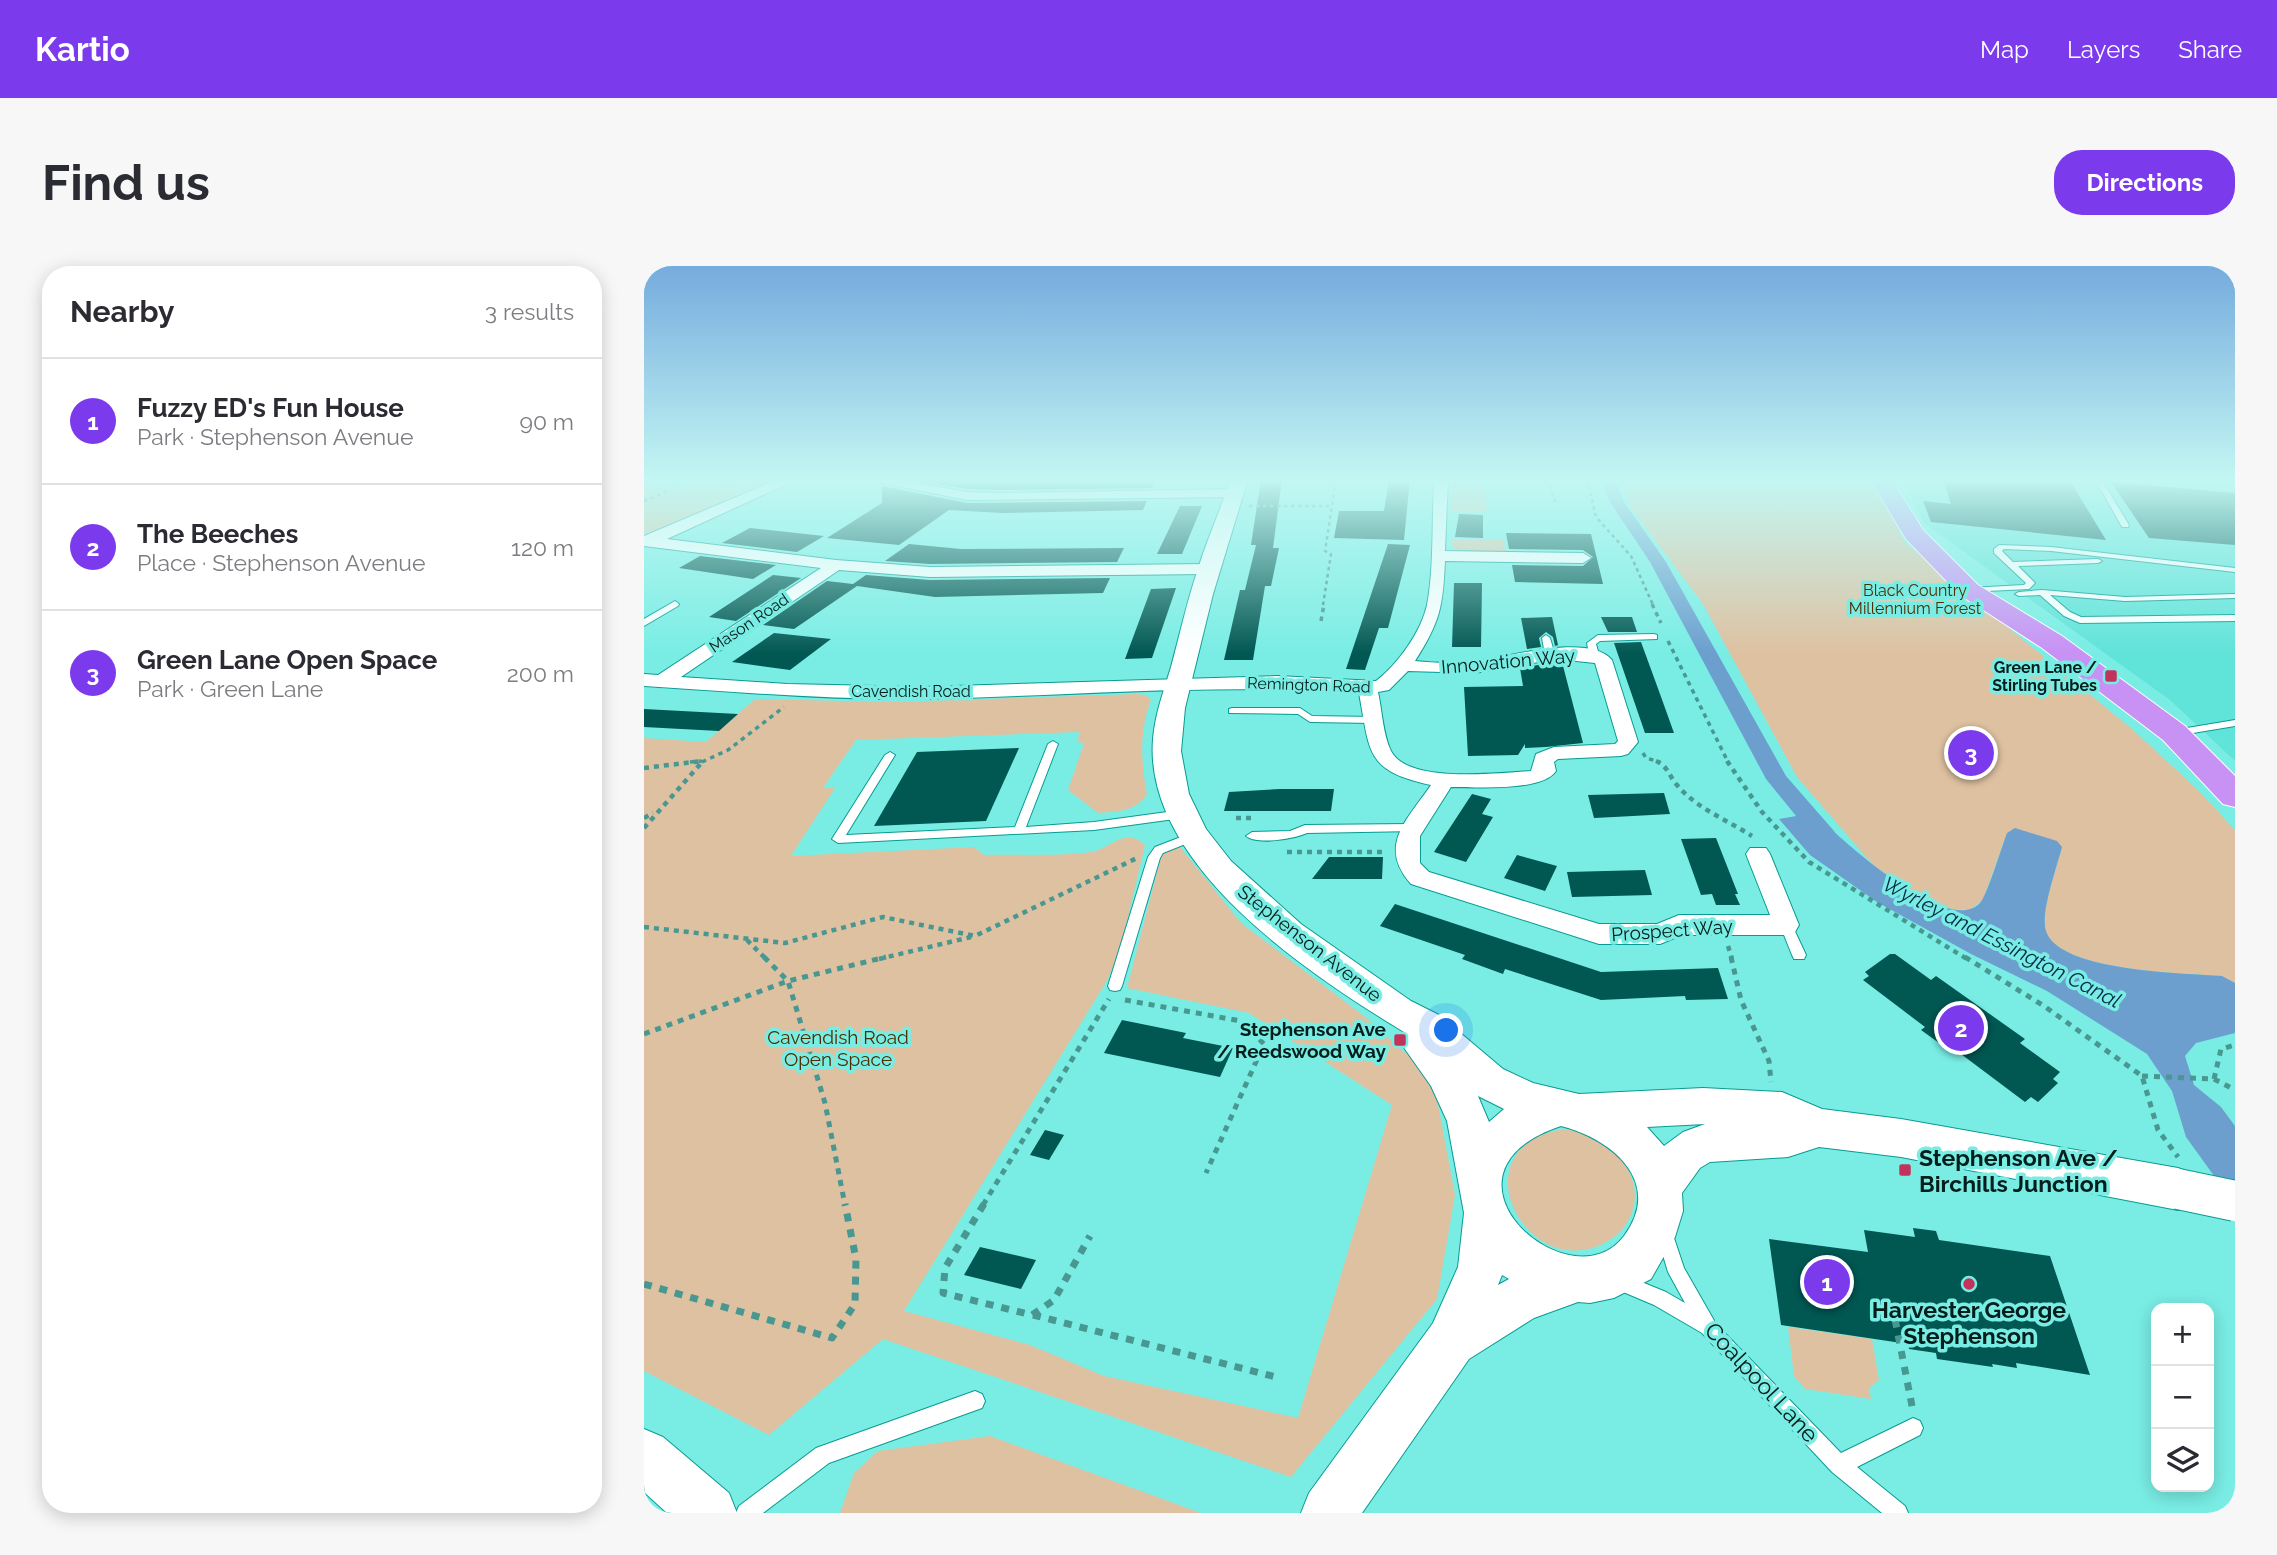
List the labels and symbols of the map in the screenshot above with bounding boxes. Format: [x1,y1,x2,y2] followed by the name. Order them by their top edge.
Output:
[1849,581,1982,618] park label: Black Country Millennium Forest
[706,589,792,657] street label: Mason Road
[1440,644,1576,678] street label: Innovation Way
[1992,658,2097,695] place label: Green Lane / Stirling Tubes
[2103,668,2119,684] marker: Green Lane / Stirling Tubes
[1247,673,1371,697] street label: Remington Road
[851,682,971,701] street label: Cavendish Road
[1948,727,1994,779] pin: 3
[1879,871,2125,1013] water label: Wyrley and Essington Canal
[1234,880,1386,1006] street label: Stephenson Avenue
[1611,915,1733,945] street label: Prospect Way
[1938,1002,1984,1054] pin: 2
[1429,1013,1463,1047] your location
[1217,1018,1387,1062] place label: Stephenson Ave / Reedswood Way
[767,1026,909,1070] park label: Cavendish Road Open Space
[1392,1032,1408,1048] marker: Stephenson Ave / Reedswood Way
[1919,1144,2118,1197] place label: Stephenson Ave / Birchills Junction
[1897,1162,1913,1178] marker: Stephenson Ave / Birchills Junction
[1804,1256,1850,1308] pin: 1
[1961,1276,1977,1292] marker: Harvester George Stephenson
[1872,1296,2066,1349] place label: Harvester George Stephenson
[1700,1316,1824,1448] street label: Coalpool Lane

